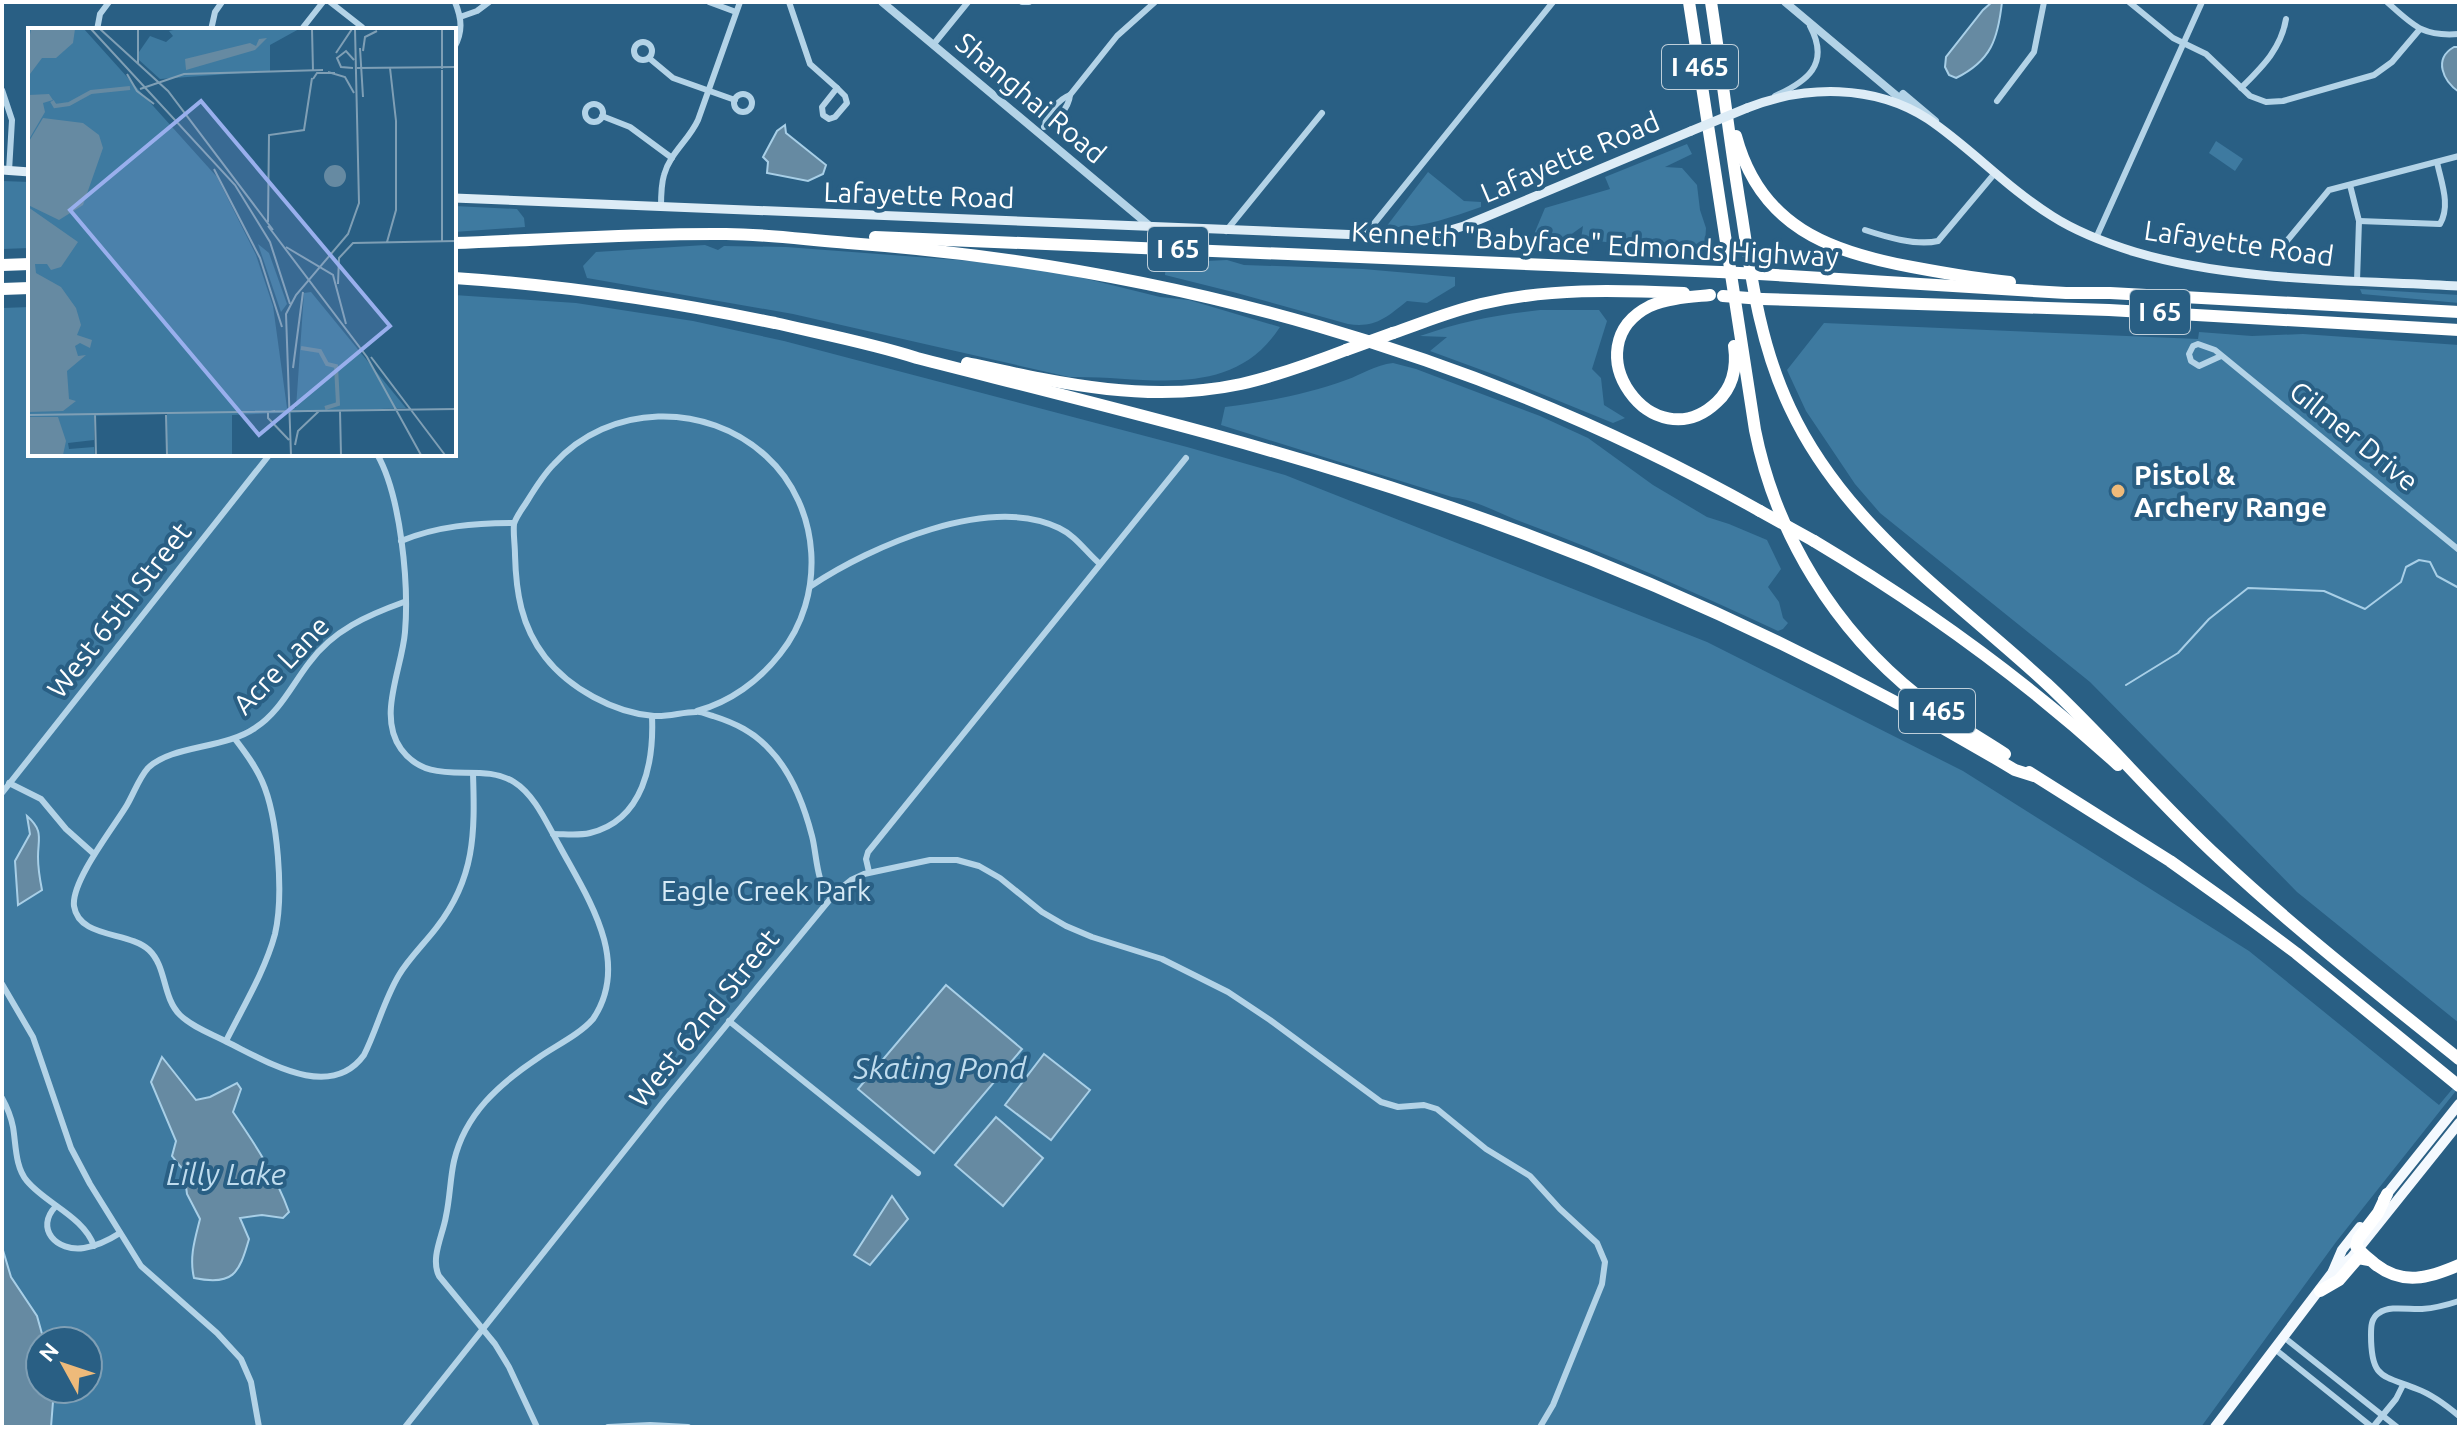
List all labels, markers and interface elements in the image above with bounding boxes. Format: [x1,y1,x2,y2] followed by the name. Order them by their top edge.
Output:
[950,26,1112,169] street label: Shanghai Road
[28,28,456,456] inset map
[1662,45,1738,89] road number: I 465
[1476,105,1664,208] street label: Lafayette Road
[823,176,1015,213] street label: Lafayette Road
[2142,214,2336,271] street label: Lafayette Road
[1350,215,1840,272] street label: Kenneth "Babyface" Edmonds Highway
[1148,227,1208,271] road number: I 65
[2130,290,2190,334] road number: I 65
[2284,375,2425,497] street label: Gilmer Drive
[2134,459,2327,522] place label: Pistol & Archery Range
[2109,482,2127,500] marker: Pistol & Archery Range
[41,516,197,703] street label: West 65th Street
[227,609,335,720] street label: Acre Lane
[1899,689,1975,733] road number: I 465
[661,875,871,906] park label: Eagle Creek Park
[623,923,785,1113] street label: West 62nd Street
[853,1051,1028,1085] water label: Skating Pond
[166,1157,286,1191] water label: Lilly Lake
[24,1325,104,1405] north arrow
[33,1337,63,1366] text: N

